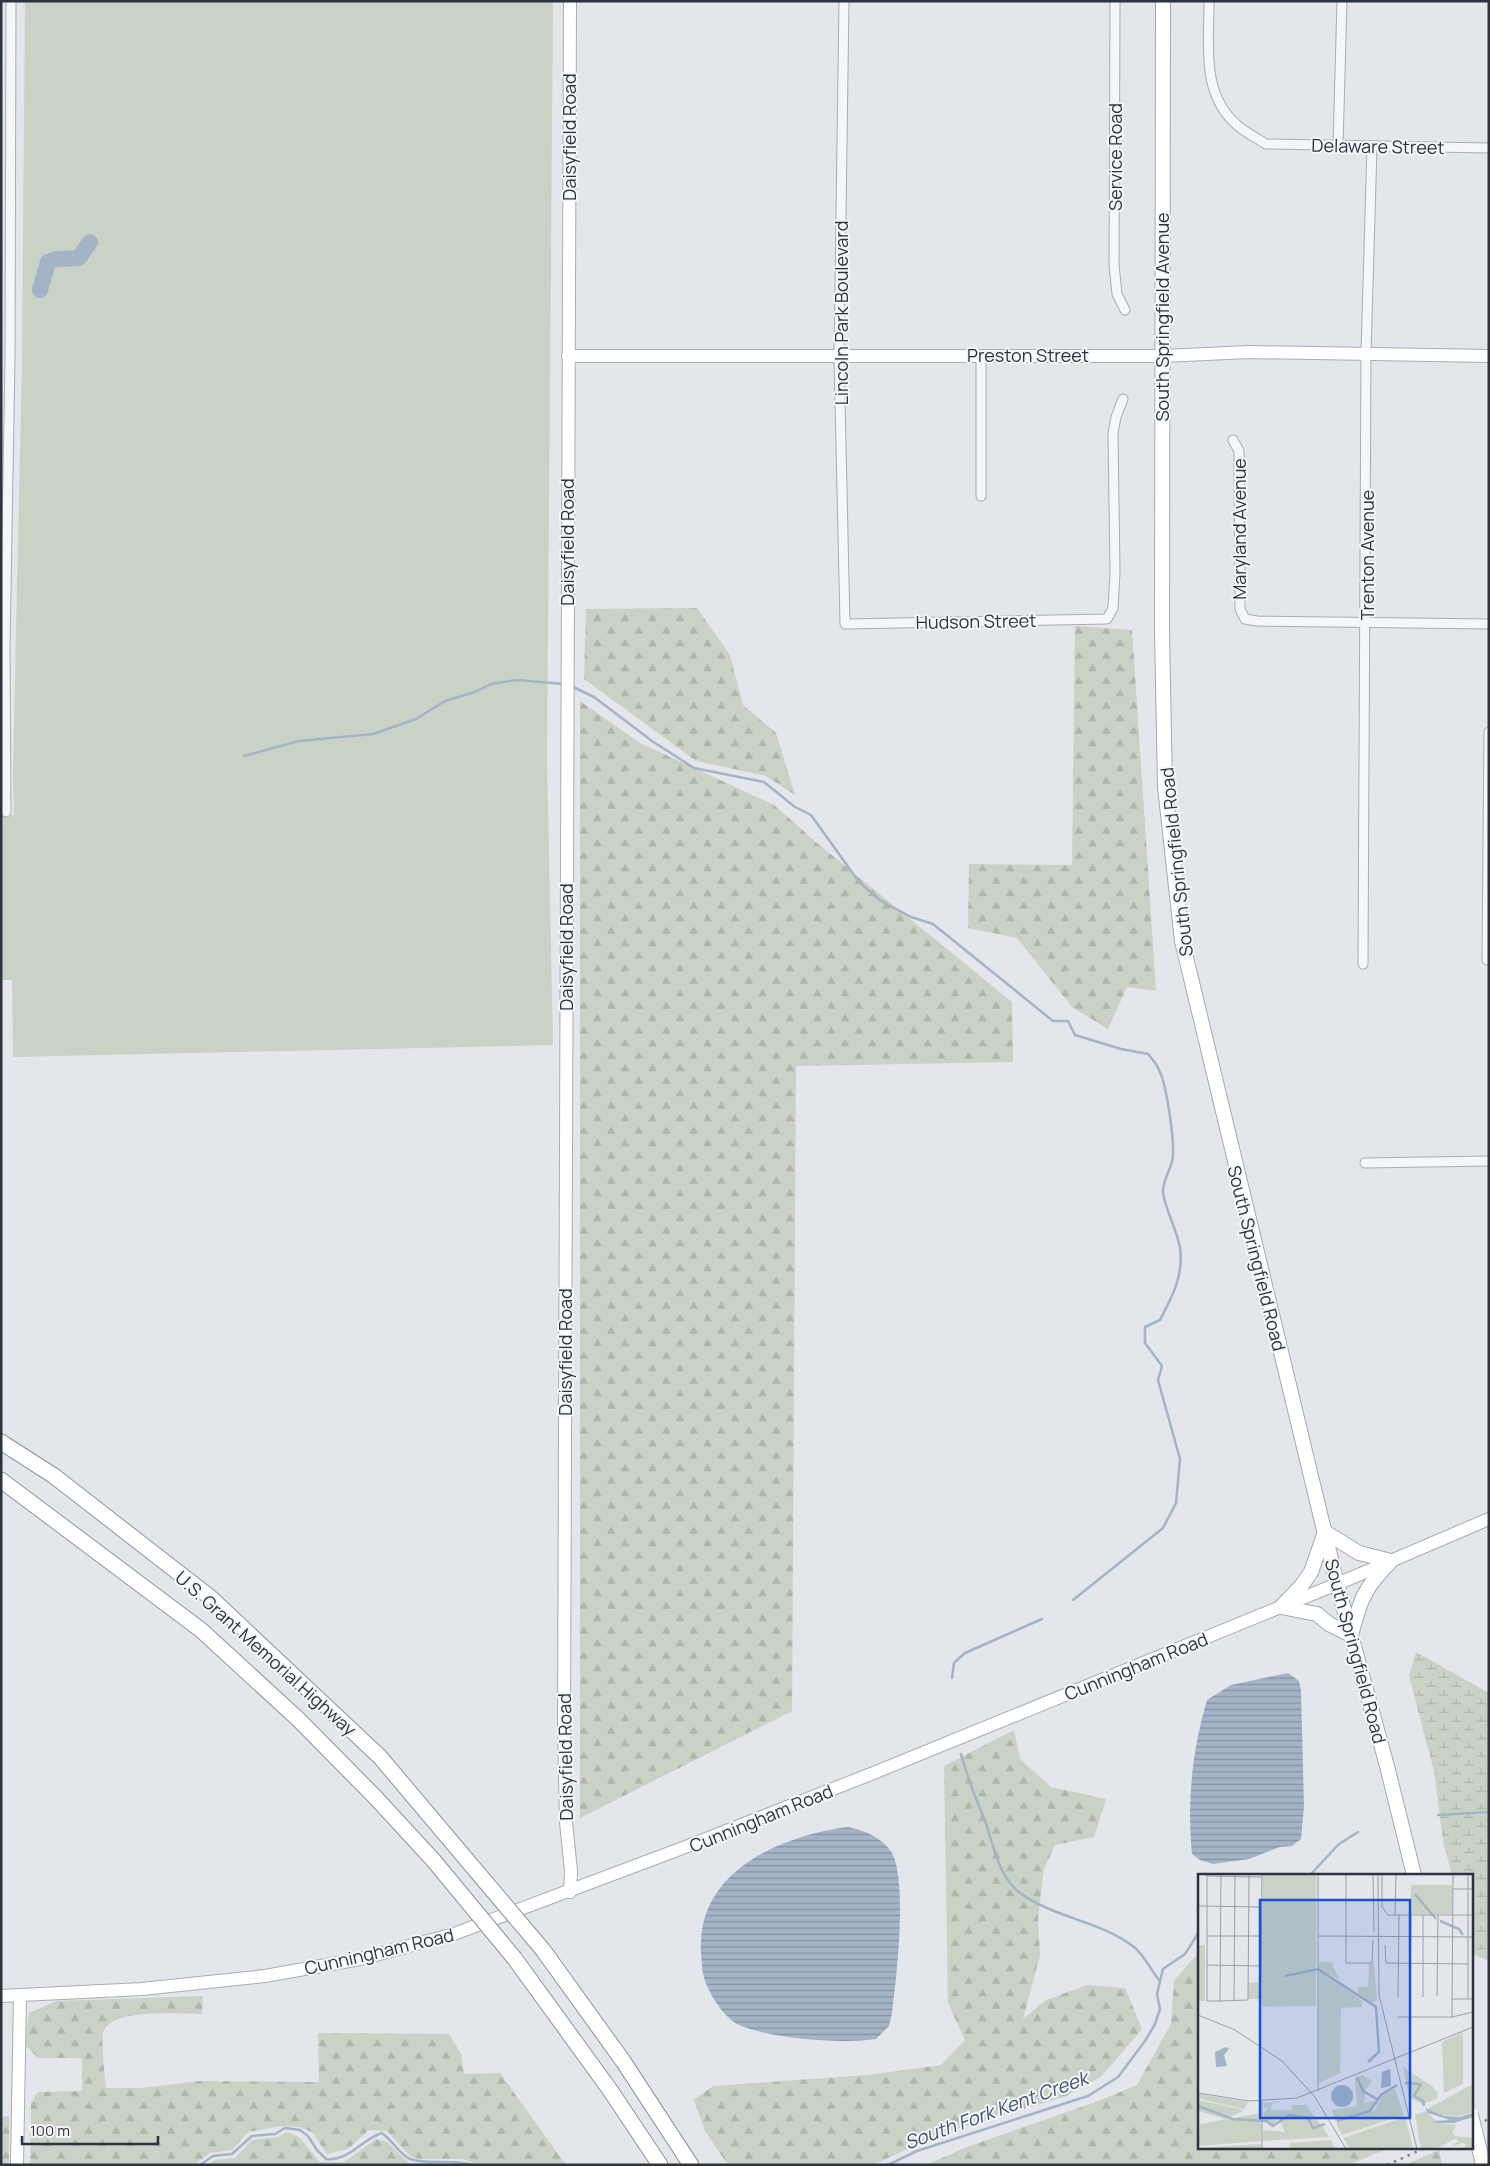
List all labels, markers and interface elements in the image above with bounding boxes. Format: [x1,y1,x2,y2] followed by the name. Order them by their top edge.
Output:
[557,73,581,201] street label: Daisyfield Road
[1103,103,1127,211] street label: Service Road
[1311,133,1445,159] street label: Delaware Street
[1150,212,1174,422] street label: South Springfield Avenue
[829,221,853,405] street label: Lincoln Park Boulevard
[967,343,1089,367] street label: Preston Street
[1227,458,1251,600] street label: Maryland Avenue
[555,478,579,606] street label: Daisyfield Road
[1355,490,1379,620] street label: Trenton Avenue
[915,608,1037,634] street label: Hudson Street
[1154,766,1198,958] street label: South Springfield Road
[554,883,578,1011] street label: Daisyfield Road
[1222,1163,1292,1353] street label: South Springfield Road
[553,1288,577,1416] street label: Daisyfield Road
[1320,1556,1392,1746] street label: South Springfield Road
[170,1565,362,1741] street label: U.S. Grant Memorial Highway
[1061,1626,1211,1706] street label: Cunningham Road
[552,1693,578,1821] street label: Daisyfield Road
[686,1778,836,1858] street label: Cunningham Road
[1198,1874,1472,2148] inset map
[302,1922,456,1980] street label: Cunningham Road
[901,2064,1094,2155] water label: South Fork Kent Creek
[22,2114,159,2146] scale bar
[30,2120,70,2141] text: 100 m

